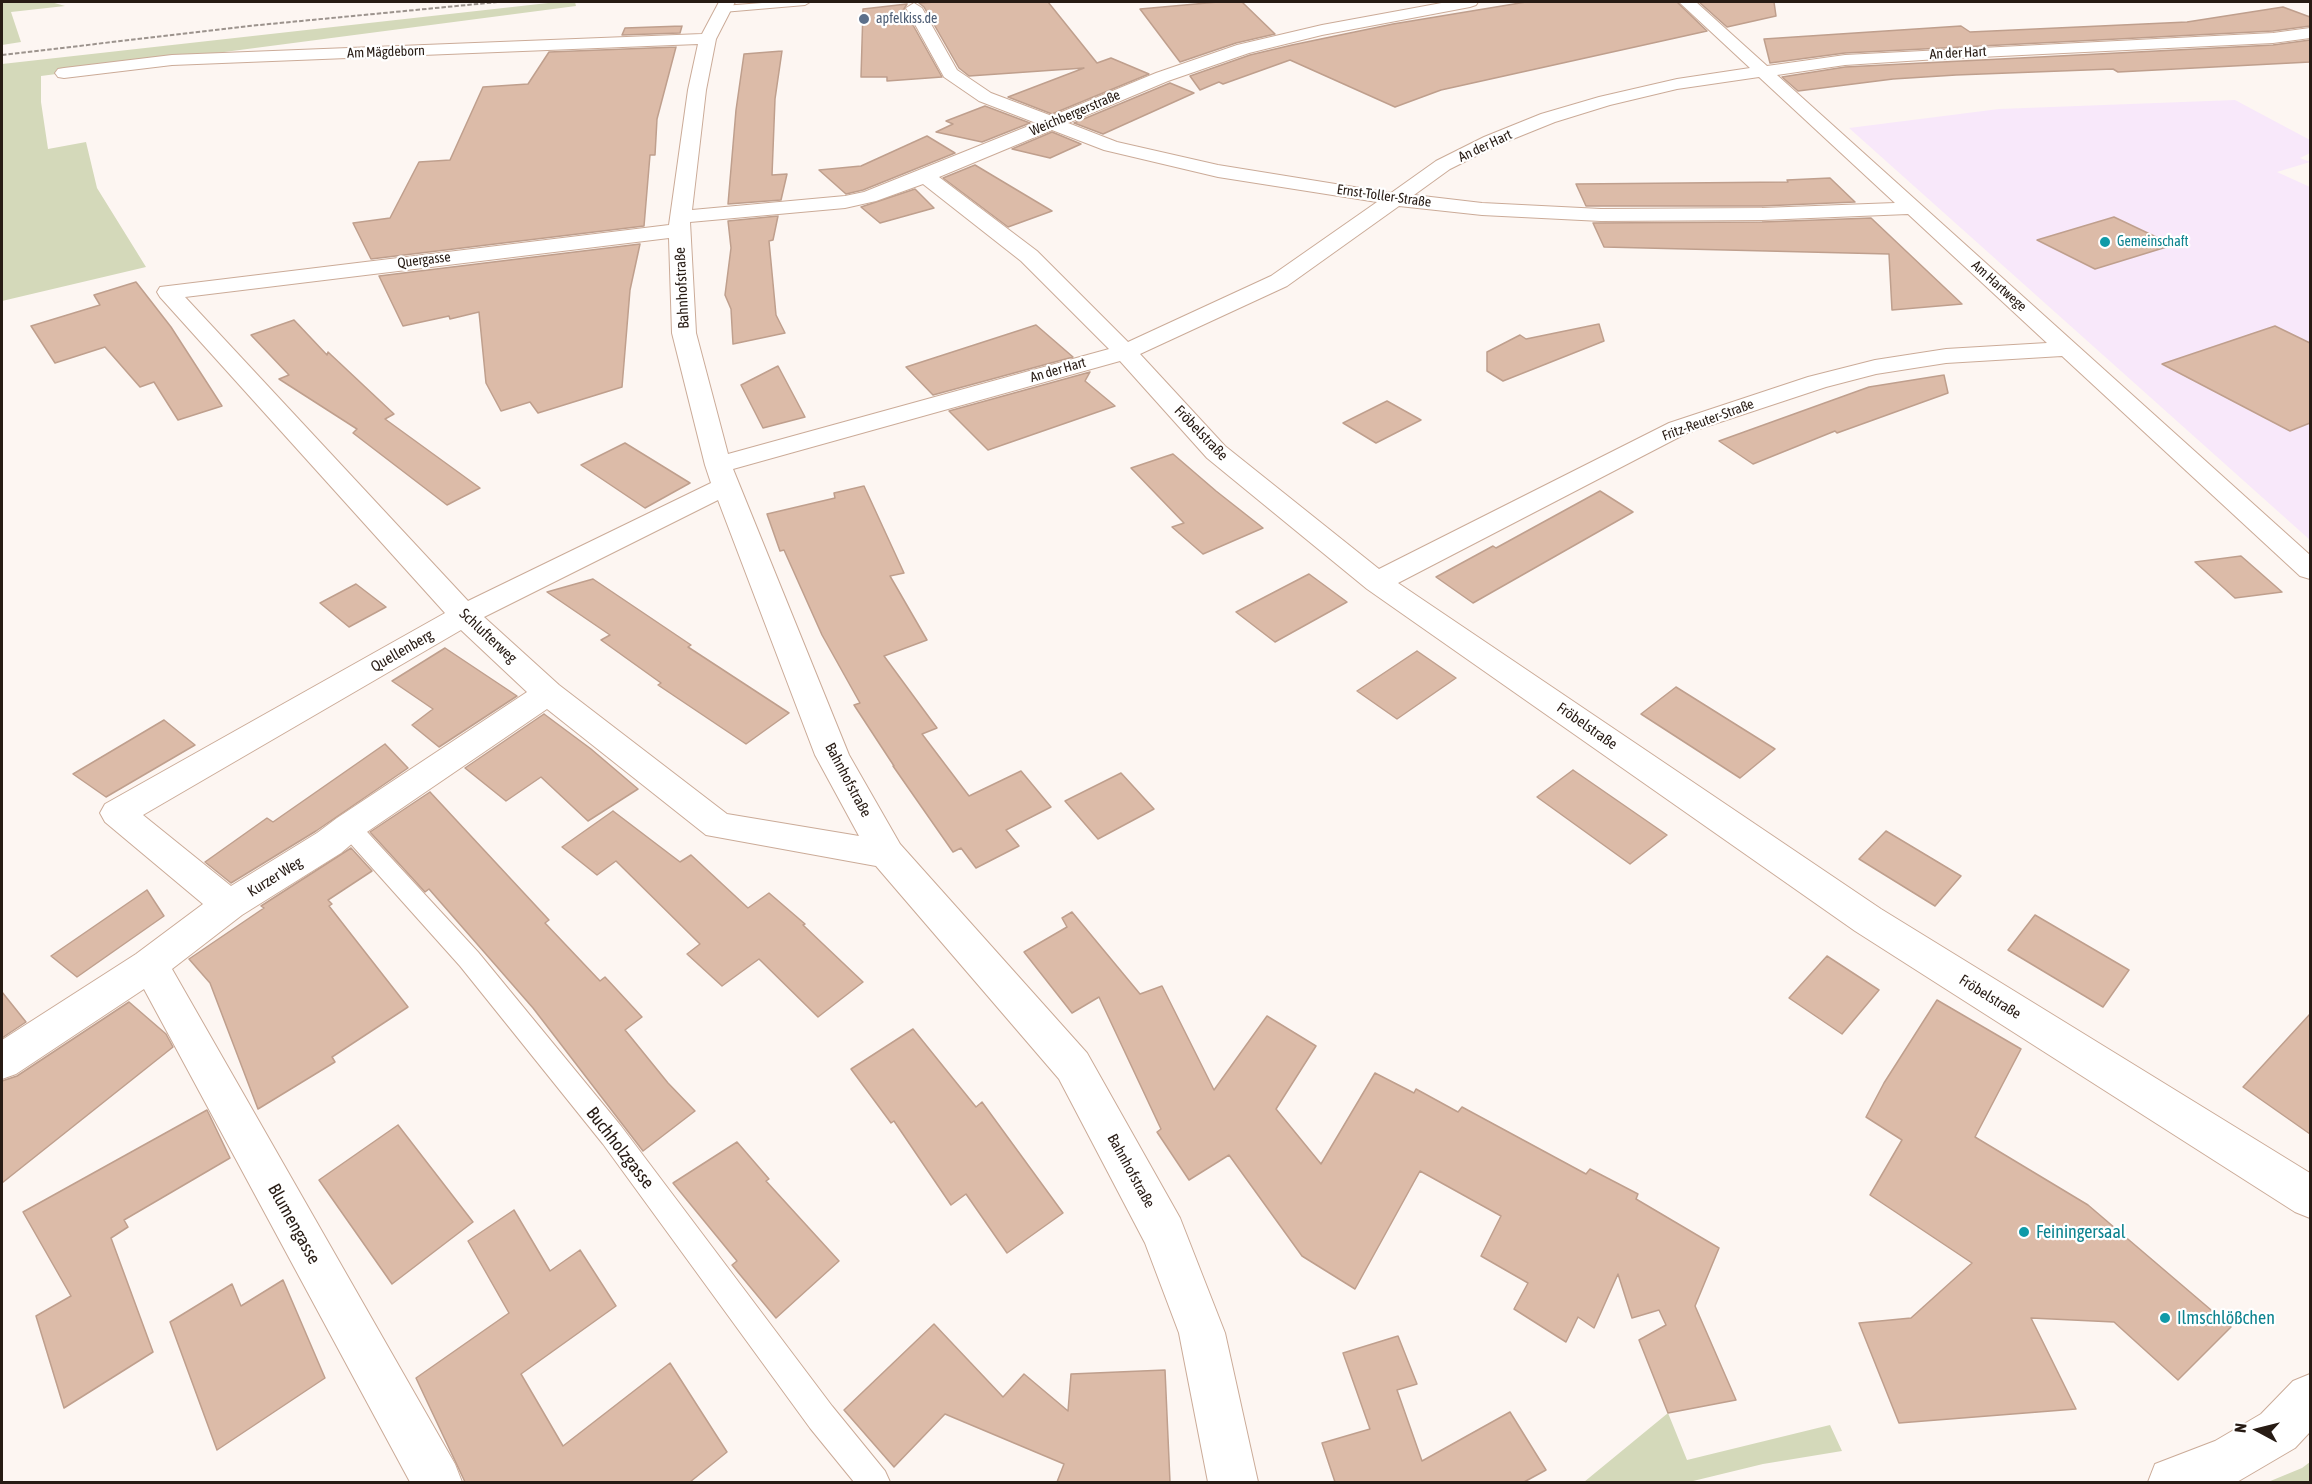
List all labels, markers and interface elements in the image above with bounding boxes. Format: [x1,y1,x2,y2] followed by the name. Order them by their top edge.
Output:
[876,11,937,27] place label: apfelkiss.de
[857,12,871,26] marker: apfelkiss.de
[347,42,425,62] street label: Am Mägdeborn
[1929,43,1987,63] street label: An der Hart
[1027,86,1123,140] street label: Weichbergerstraße
[1455,126,1515,166] street label: An der Hart
[1336,181,1432,211] street label: Ernst-Toller-Straße
[2117,234,2189,250] place label: Gemeinschaft
[2098,235,2112,249] marker: Gemeinschaft
[671,247,693,329] street label: Bahnhofstraße
[396,248,452,272] street label: Quergasse
[1968,257,2030,315] street label: Am Hartwege
[1028,354,1088,386] street label: An der Hart
[1660,396,1756,444] street label: Fritz-Reuter-Straße
[1170,402,1232,464] street label: Fröbelstraße
[456,605,520,667] street label: Schlufterweg
[368,626,436,676] street label: Quellenberg
[1553,699,1621,753] street label: Fröbelstraße
[821,740,875,820] street label: Bahnhofstraße
[244,853,306,901] street label: Kurzer Weg
[1956,971,2024,1023] street label: Fröbelstraße
[581,1103,659,1193] street label: Buchholzgasse
[1103,1131,1159,1211] street label: Bahnhofstraße
[263,1180,325,1268] street label: Blumengasse
[2036,1221,2126,1243] place label: Feiningersaal
[2017,1225,2031,1239] marker: Feiningersaal
[2177,1307,2275,1329] place label: Ilmschlößchen
[2158,1311,2172,1325] marker: Ilmschlößchen
[2228,1400,2288,1460] north arrow
[2231,1422,2250,1434] text: N

